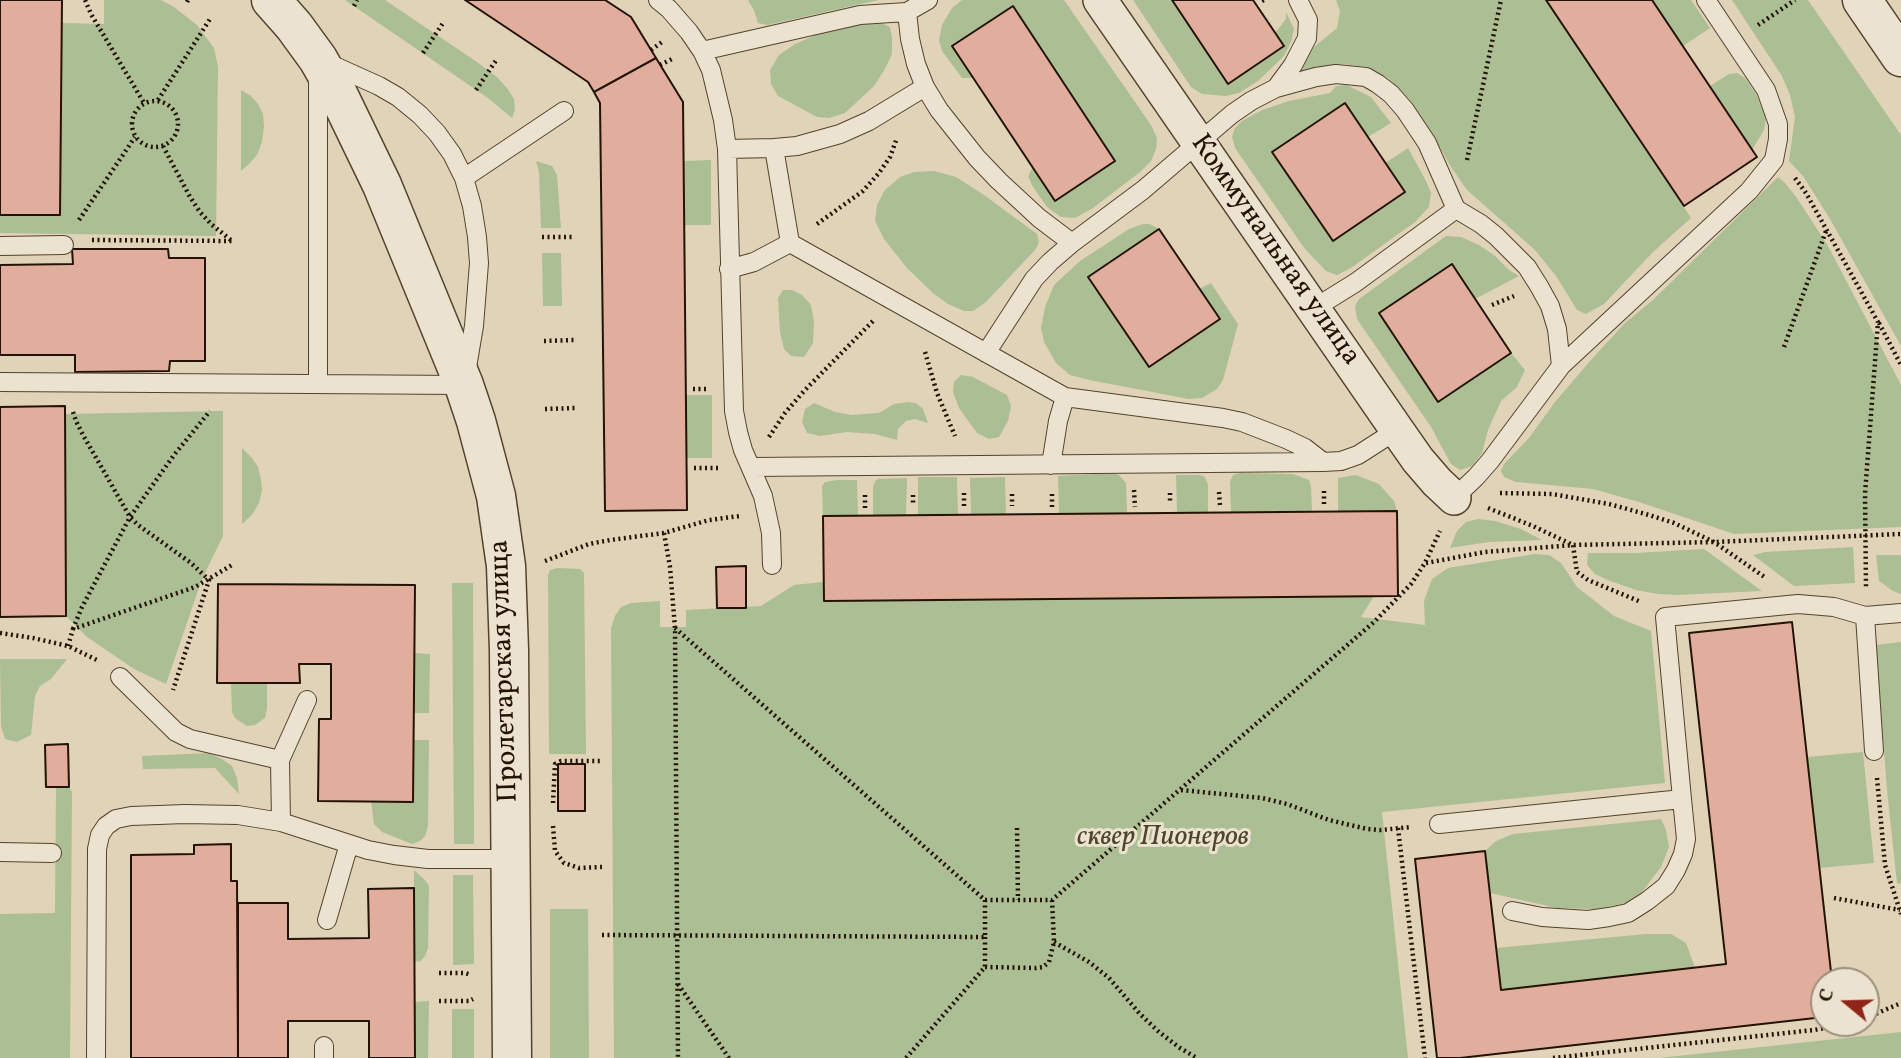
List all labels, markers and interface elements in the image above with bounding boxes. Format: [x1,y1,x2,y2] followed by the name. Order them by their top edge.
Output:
[1182,129,1366,373] street label: Коммунальная улица
[485,539,527,803] street label: Пролетарская улица
[1077,822,1249,856] park label: сквер Пионеров
[1810,967,1880,1037] north arrow
[1813,986,1841,1006] text: С

